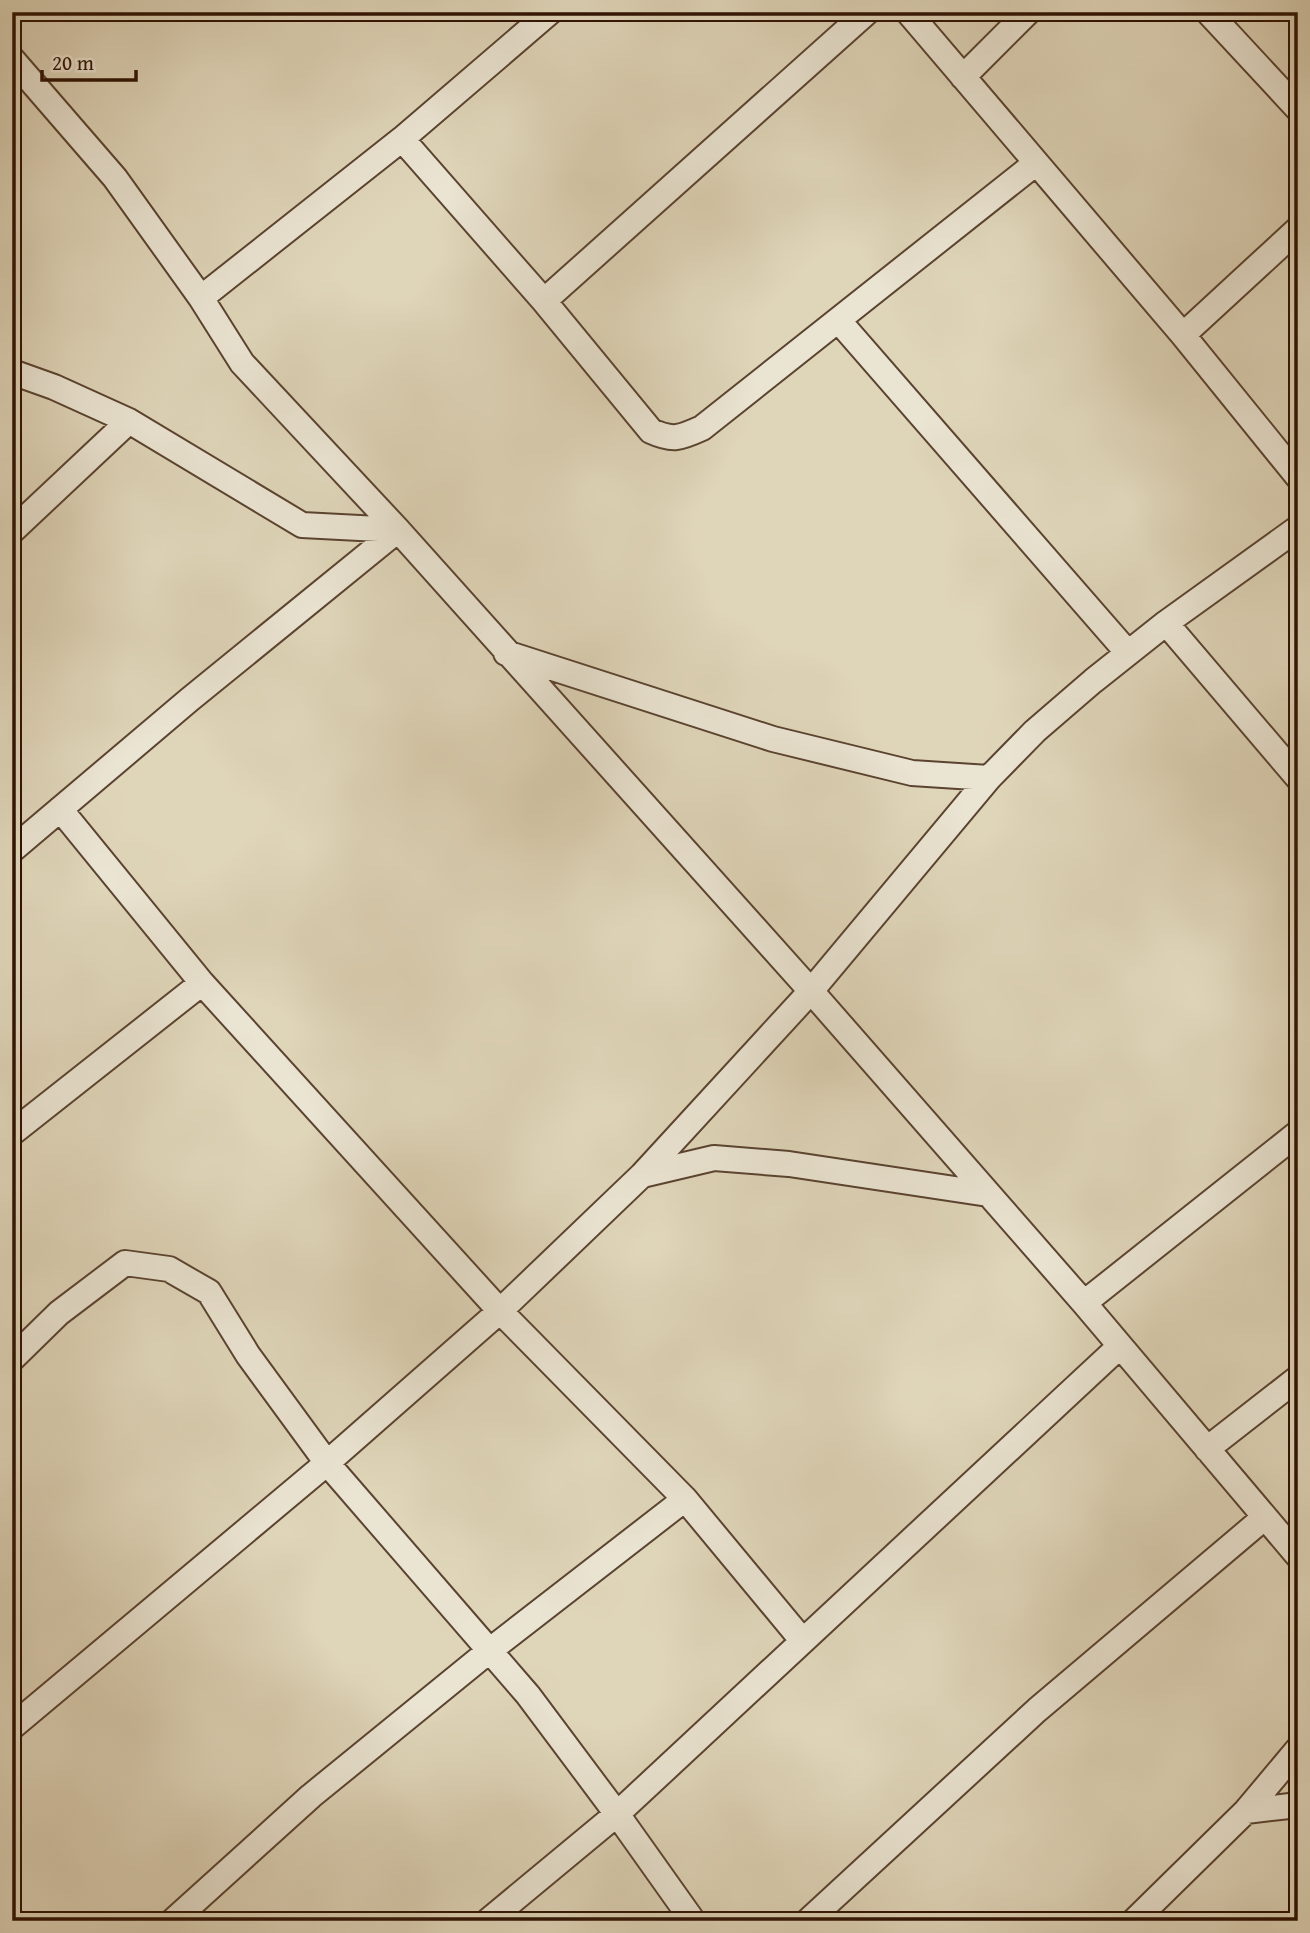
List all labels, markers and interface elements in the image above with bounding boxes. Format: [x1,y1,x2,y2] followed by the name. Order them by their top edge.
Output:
[42,38,136,82] scale bar
[52,47,94,78] text: 20 m

